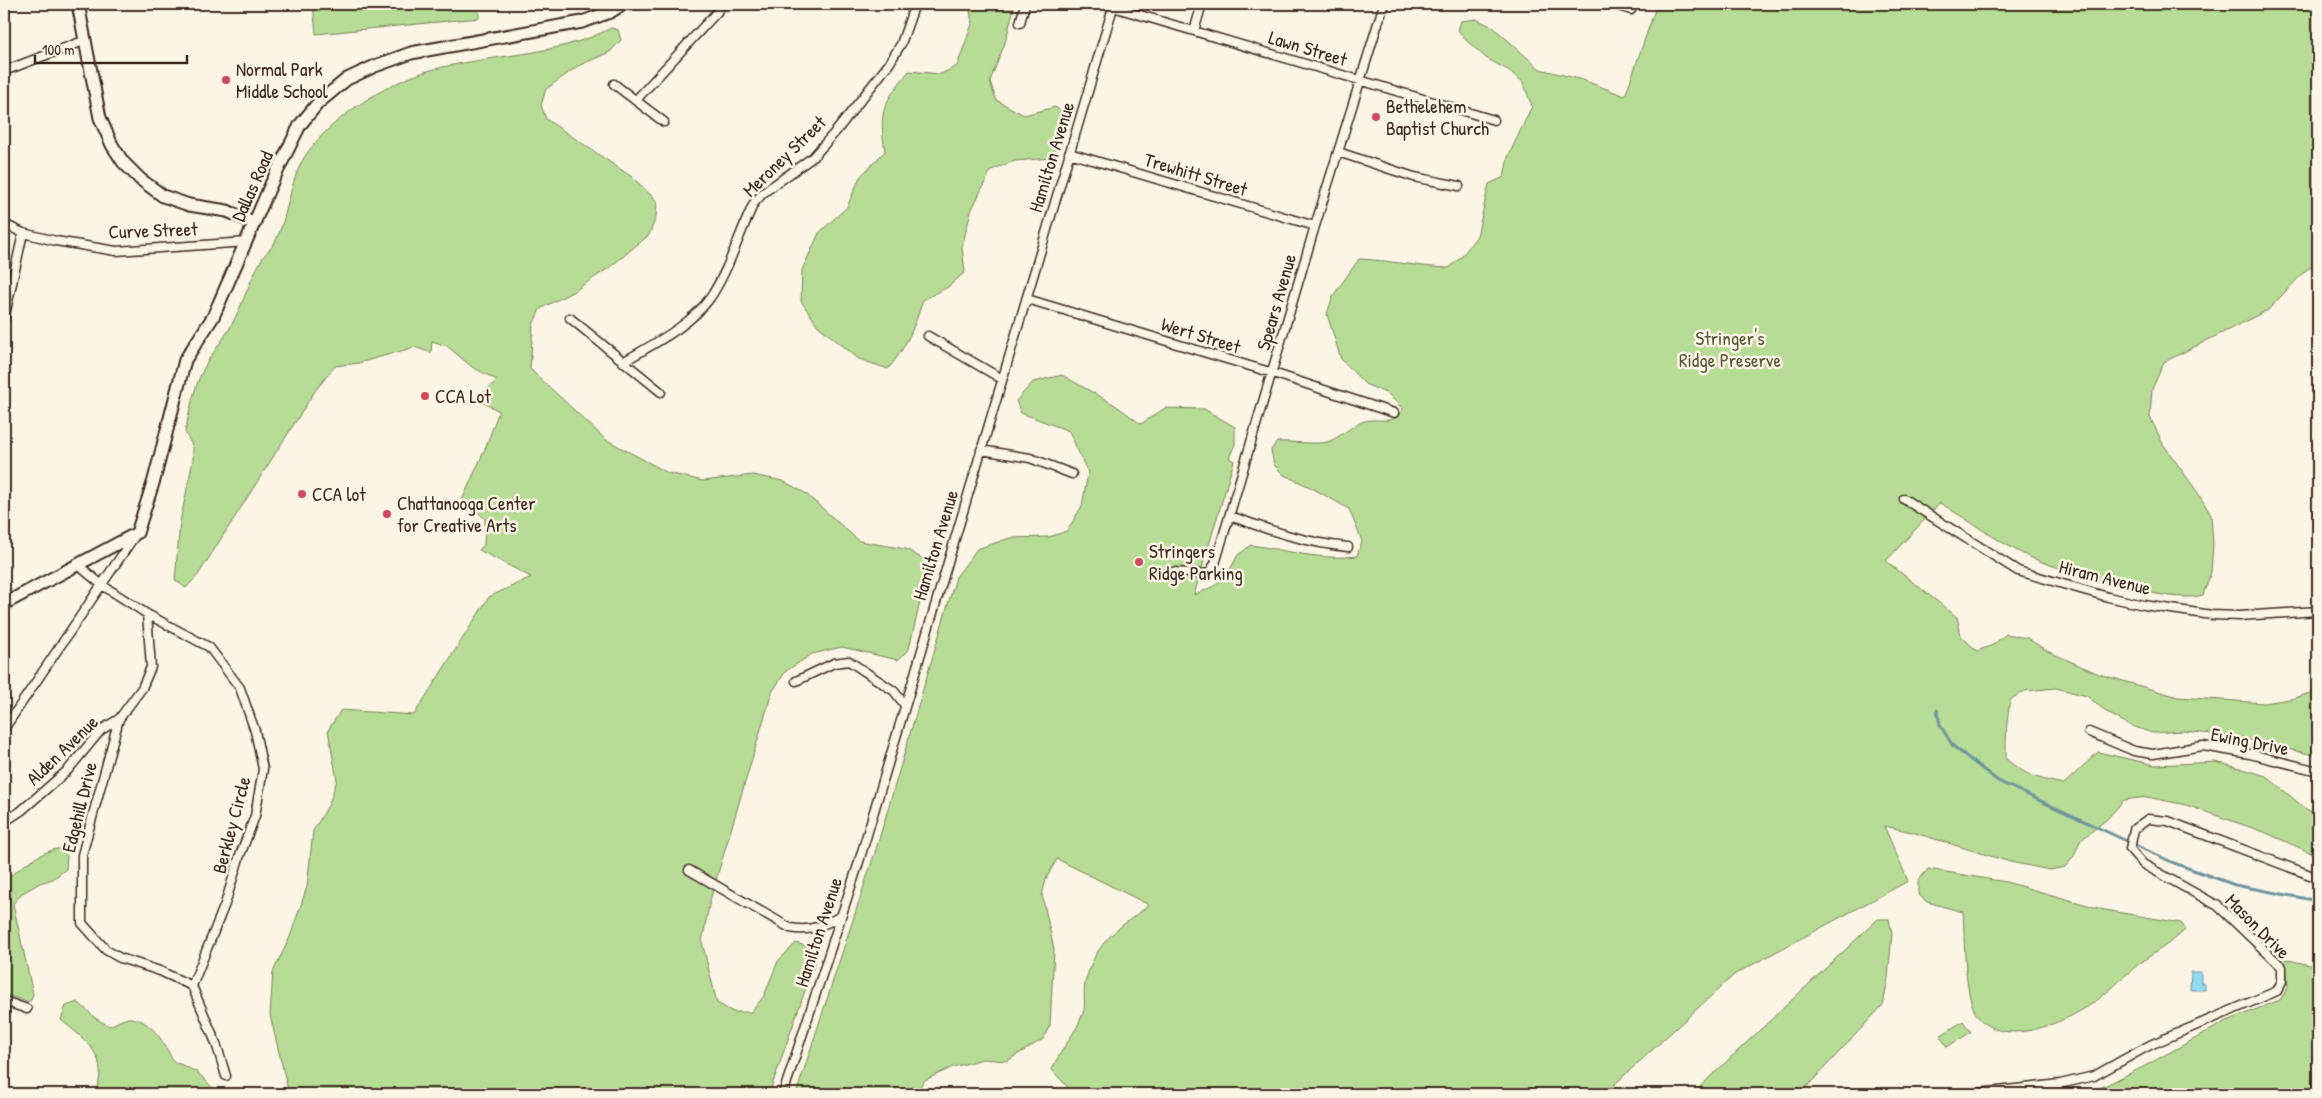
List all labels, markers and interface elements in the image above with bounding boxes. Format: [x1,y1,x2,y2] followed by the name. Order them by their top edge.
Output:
[1266,24,1351,72] street label: Lawn Street
[35,32,188,64] scale bar
[42,39,75,60] text: 100 m
[236,56,329,104] place label: Normal Park Middle School
[220,74,232,86] marker: Normal Park Middle School
[1386,93,1489,141] place label: Bethelehem Baptist Church
[1022,98,1080,215] street label: Hamilton Avenue
[737,109,832,202] street label: Meroney Street
[1370,111,1382,123] marker: Bethelehem Baptist Church
[225,146,279,226] street label: Dallas Road
[1141,146,1251,202] street label: Trewhitt Street
[108,215,198,245] street label: Curve Street
[1250,250,1302,353] street label: Spears Avenue
[1158,311,1244,360] street label: Wert Street
[1679,325,1781,373] park label: Stringer's Ridge Preserve
[435,383,491,409] place label: CCA Lot
[419,390,431,402] marker: CCA Lot
[312,481,366,507] place label: CCA lot
[906,486,964,603] street label: Hamilton Avenue
[296,488,308,500] marker: CCA lot
[397,490,536,538] place label: Chattanooga Center for Creative Arts
[381,508,393,520] marker: Chattanooga Center for Creative Arts
[1149,538,1243,586] place label: Stringers Ridge Parking
[2057,553,2154,601] street label: Hiram Avenue
[1133,556,1145,568] marker: Stringers Ridge Parking
[20,709,104,791] street label: Alden Avenue
[2209,721,2291,761] street label: Ewing Drive
[55,759,103,855] street label: Edgehill Drive
[206,773,257,876] street label: Berkley Circle
[788,873,848,990] street label: Hamilton Avenue
[2220,888,2297,965] street label: Mason Drive

